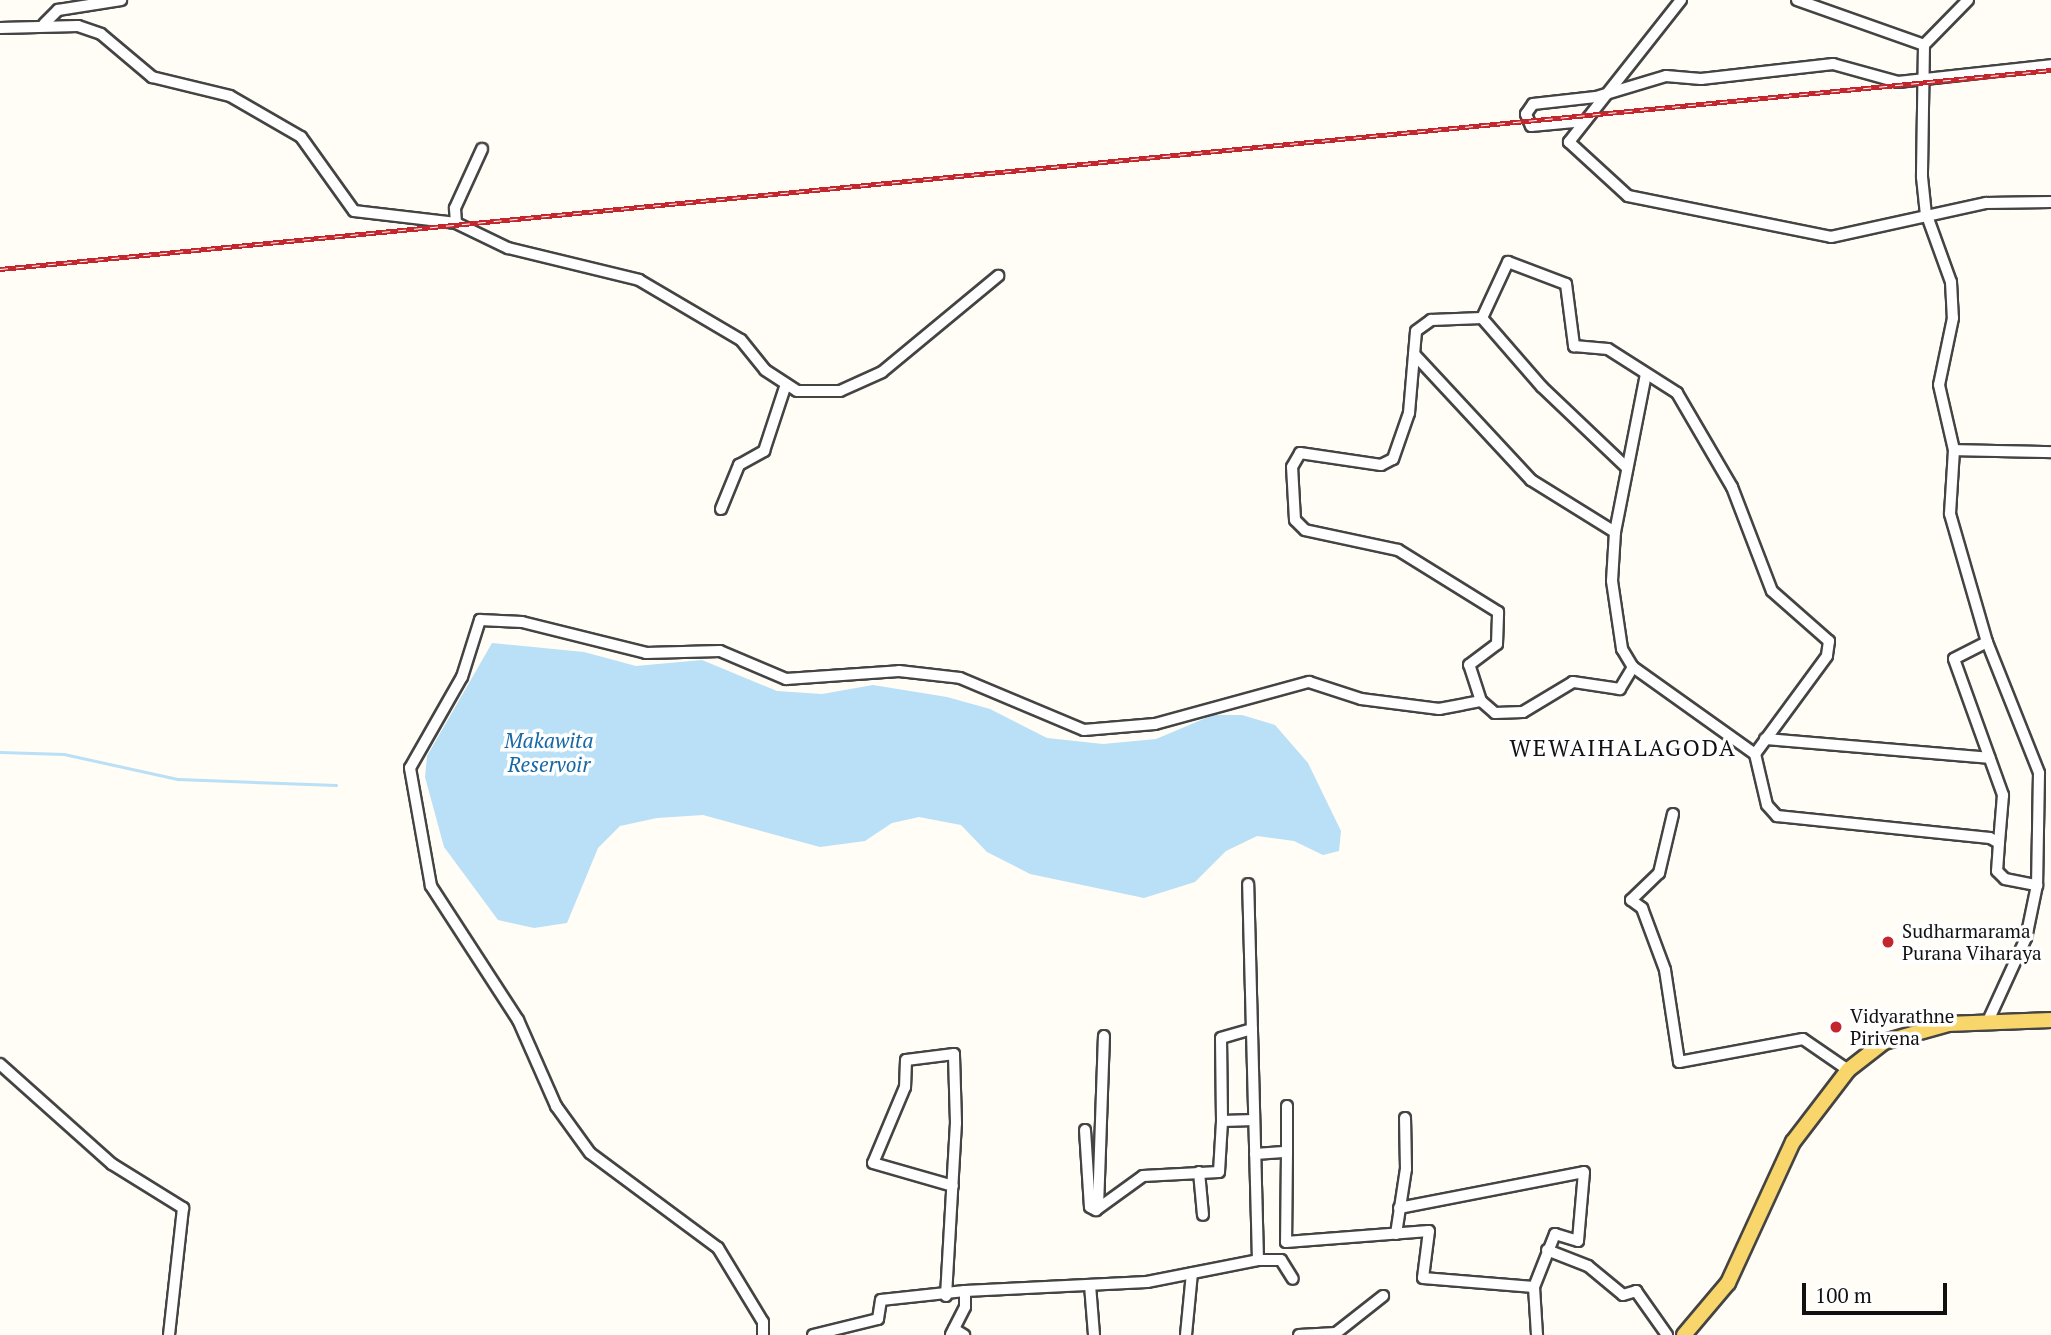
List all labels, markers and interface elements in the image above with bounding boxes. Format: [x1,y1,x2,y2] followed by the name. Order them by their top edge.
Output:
[505,727,593,777] water label: Makawita Reservoir
[1511,734,1735,762] district label: WEWAIHALAGODA
[1902,920,2042,964] place label: Sudharmarama Purana Viharaya
[1880,934,1896,950] marker: Sudharmarama Purana Viharaya
[1850,1005,1954,1049] place label: Vidyarathne Pirivena
[1828,1019,1844,1035] marker: Vidyarathne Pirivena
[1806,1268,1951,1312] scale bar
[1815,1281,1872,1309] text: 100 m

